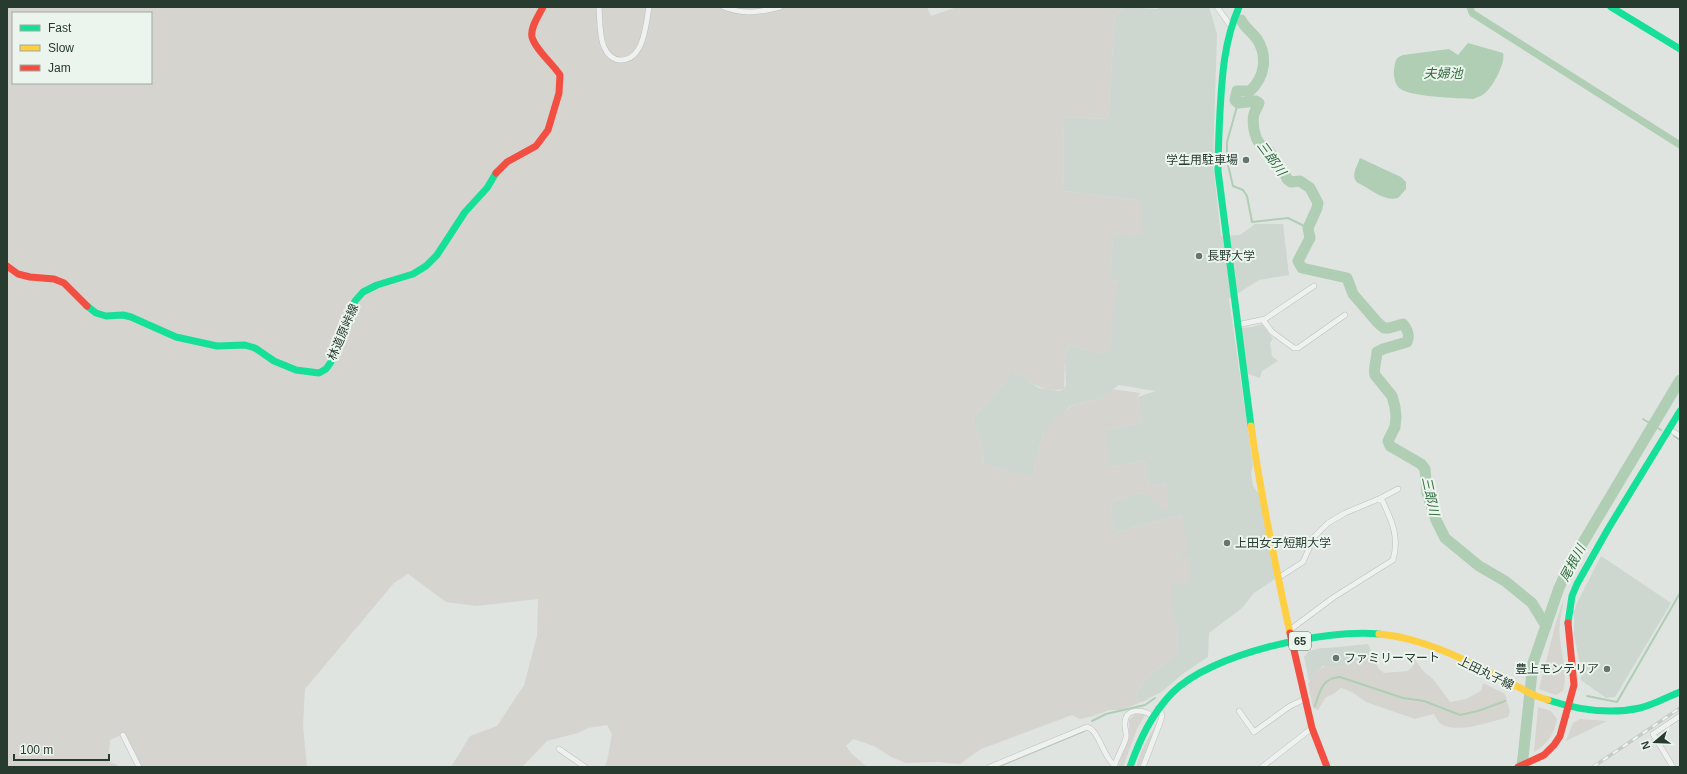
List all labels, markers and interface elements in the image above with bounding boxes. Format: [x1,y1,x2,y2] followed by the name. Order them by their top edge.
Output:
[12,12,152,84] legend
[48,21,72,35] text: Fast
[48,41,74,55] text: Slow
[48,61,71,75] text: Jam
[1423,66,1464,81] water label: 夫婦池
[1254,138,1290,180] water label: 三郎川
[1166,153,1238,167] place label: 学生用駐車場
[1241,155,1251,165] marker: 学生用駐車場
[1207,249,1255,263] place label: 長野大学
[1194,251,1204,261] marker: 長野大学
[325,302,361,362] street label: 林道原峠線
[1419,475,1442,519] water label: 三郎川
[1235,536,1331,550] place label: 上田女子短期大学
[1222,538,1232,548] marker: 上田女子短期大学
[1557,541,1589,584] water label: 尾根川
[1289,632,1311,650] road number: 65
[1344,651,1440,665] place label: ファミリーマート
[1331,653,1341,663] marker: ファミリーマート
[1456,654,1516,692] street label: 上田丸子線
[1515,662,1599,676] place label: 豊上モンテリア
[1602,664,1612,674] marker: 豊上モンテリア
[1635,722,1675,762] north arrow
[14,736,109,762] scale bar
[1639,739,1653,751] text: N
[20,743,53,757] text: 100 m

